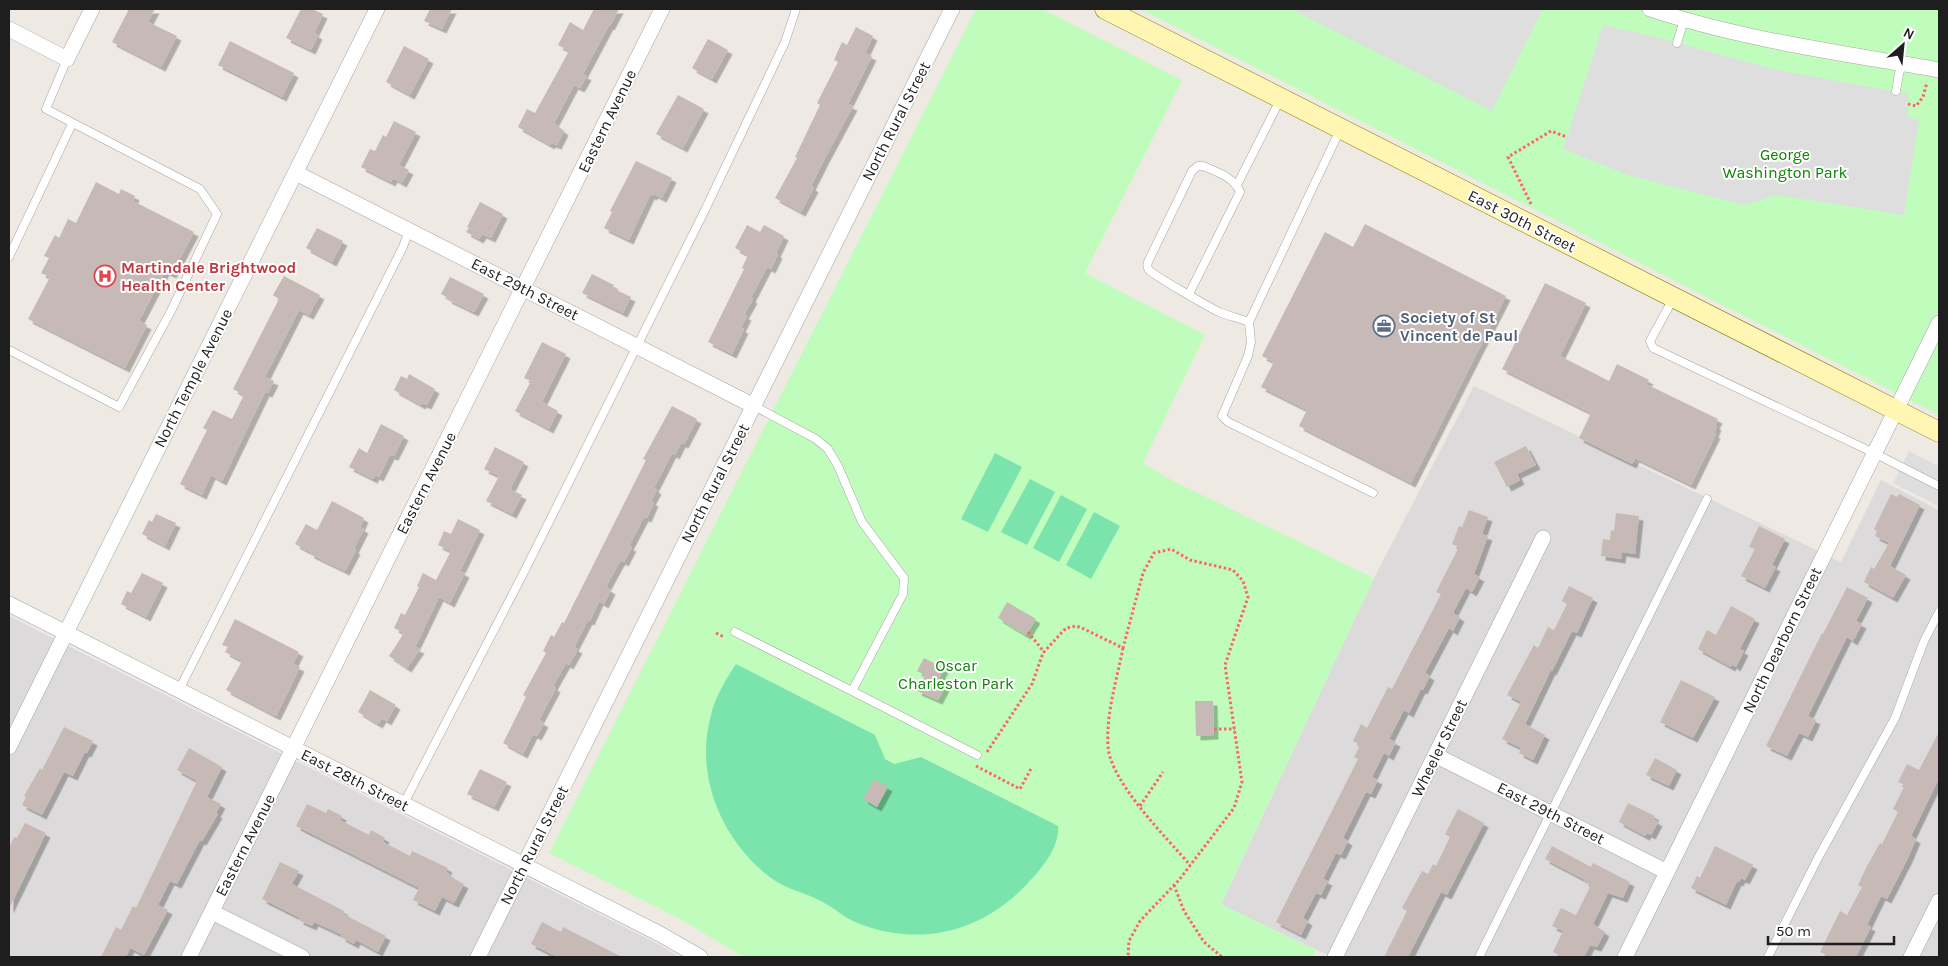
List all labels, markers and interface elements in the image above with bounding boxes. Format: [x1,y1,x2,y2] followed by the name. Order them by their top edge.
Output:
[1878,20,1928,70] north arrow
[1900,24,1917,44] text: N
[858,58,934,184] street label: North Rural Street
[574,66,640,176] street label: Eastern Avenue
[1723,145,1847,182] park label: George Washington Park
[1465,186,1579,256] street label: East 30th Street
[468,254,582,324] street label: East 29th Street
[121,258,296,295] place label: Martindale Brightwood Health Center
[93,264,117,288] hospital icon: Martindale Brightwood Health Center
[150,305,236,451] street label: North Temple Avenue
[1400,308,1518,345] place label: Society of St Vincent de Paul
[1372,314,1396,338] office icon: Society of St Vincent de Paul
[677,420,753,546] street label: North Rural Street
[392,429,460,537] street label: Eastern Avenue
[1738,564,1826,716] street label: North Dearborn Street
[898,656,1014,693] park label: Oscar Charleston Park
[1407,696,1471,800] street label: Wheeler Street
[298,745,412,815] street label: East 28th Street
[1494,778,1608,848] street label: East 29th Street
[496,782,572,908] street label: North Rural Street
[211,791,279,899] street label: Eastern Avenue
[1768,914,1894,946] scale bar
[1776,922,1811,940] text: 50 m

